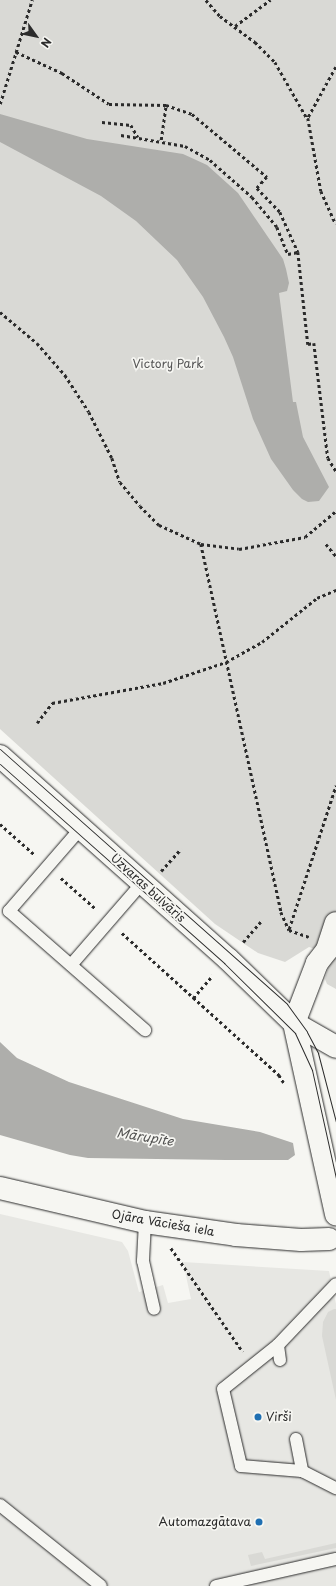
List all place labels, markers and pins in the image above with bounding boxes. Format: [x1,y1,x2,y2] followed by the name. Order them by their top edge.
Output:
[266,1410,292,1424] place label: Virši
[253,1412,263,1422] marker: Virši
[158,1515,251,1529] place label: Automazgātava
[254,1517,264,1527] marker: Automazgātava

